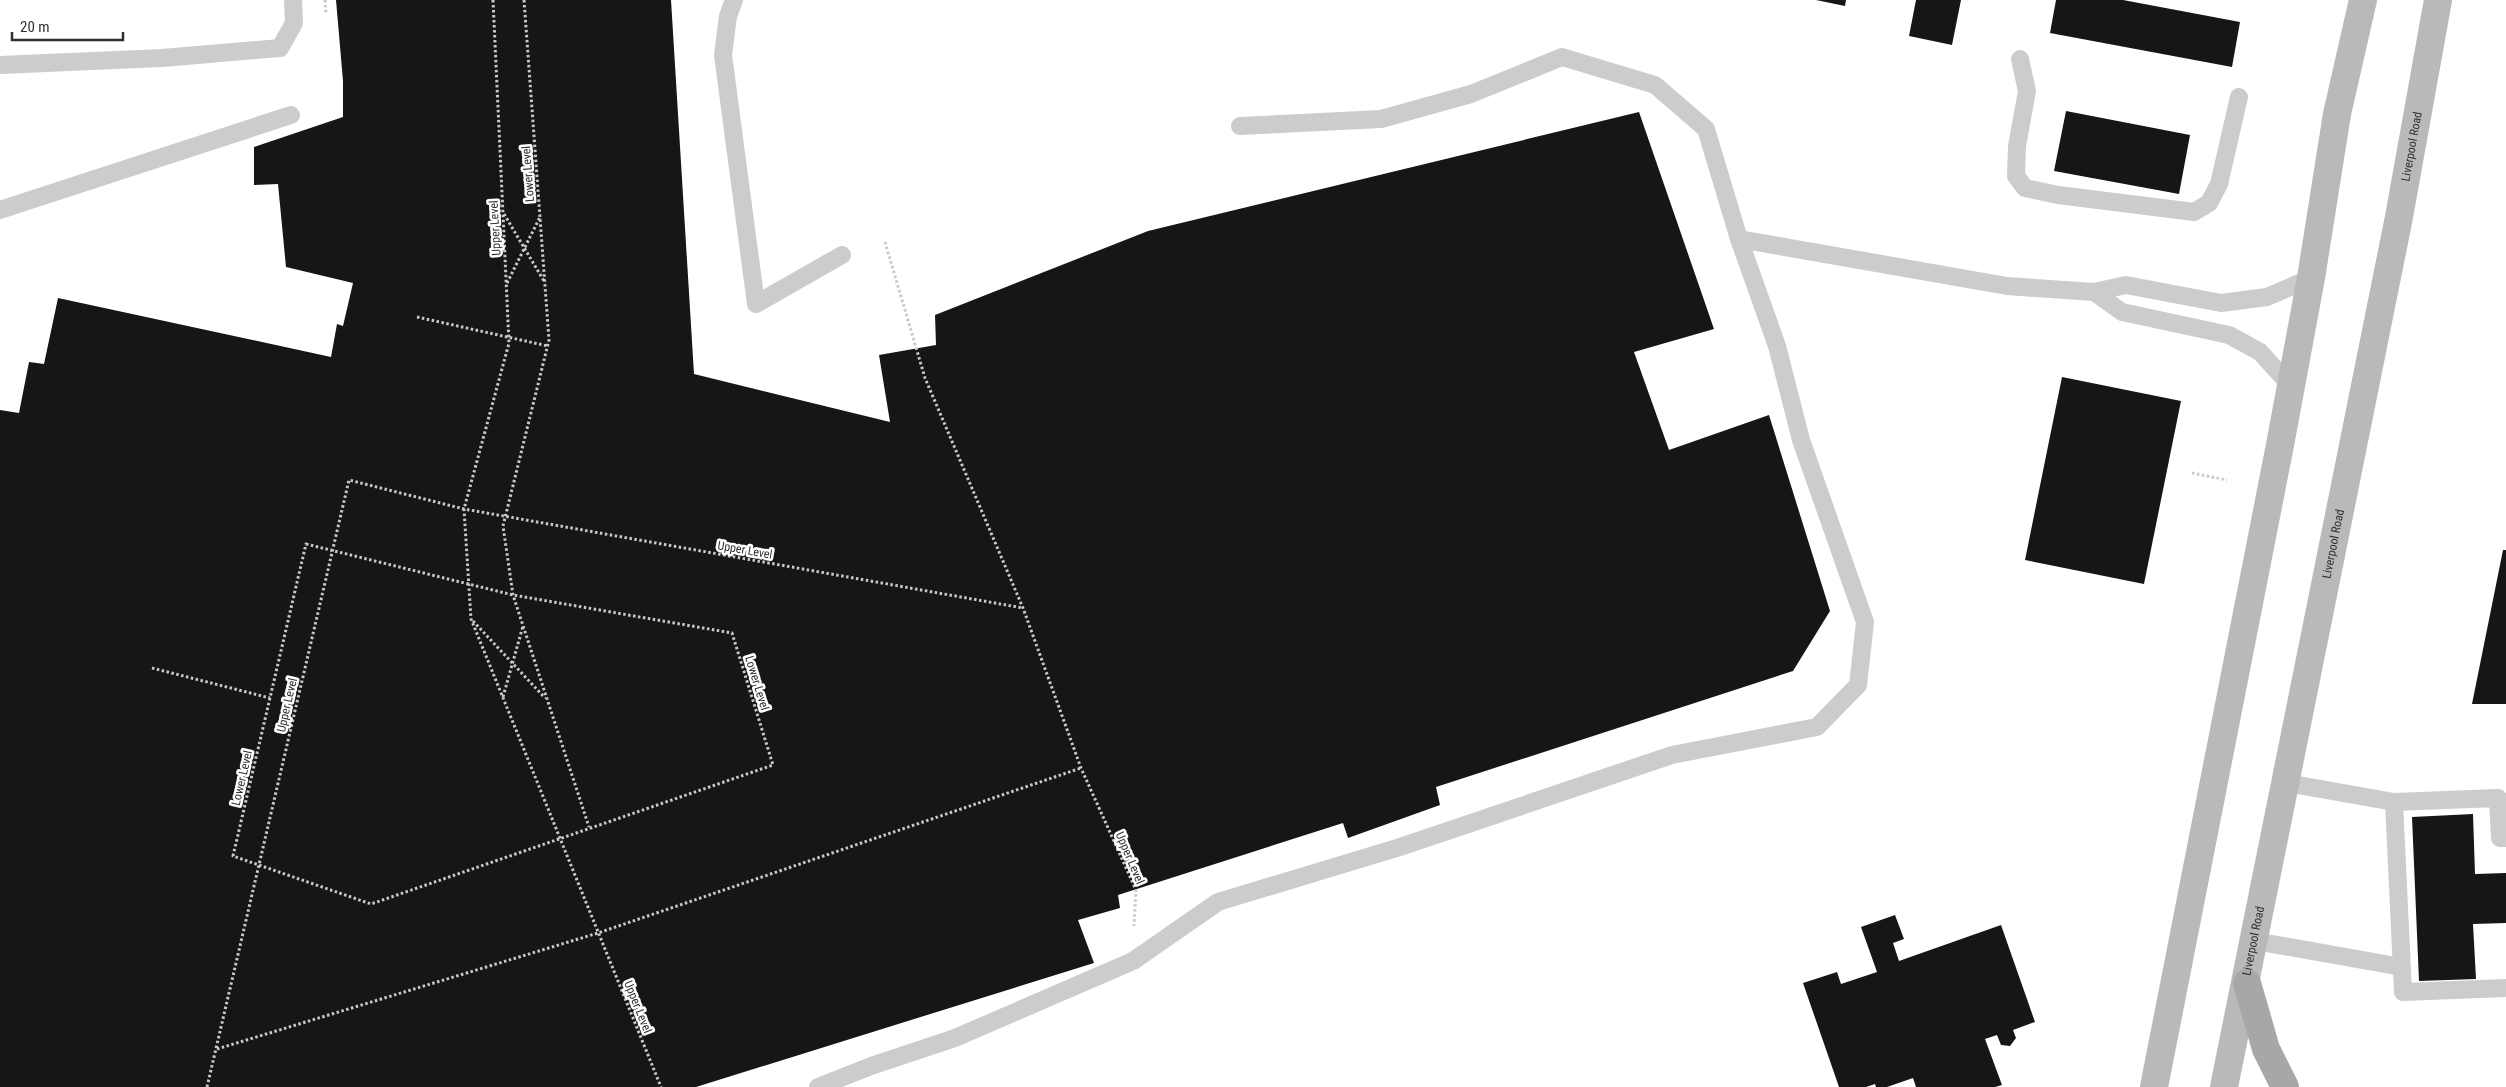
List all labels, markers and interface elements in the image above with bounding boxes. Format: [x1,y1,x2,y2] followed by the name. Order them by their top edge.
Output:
[12,10,124,42] scale bar
[20,18,50,36] text: 20 m
[2399,111,2425,182] street label: Liverpool Road
[519,145,537,203] street label: Lower Level
[487,200,503,256] street label: Upper Level
[2319,508,2347,580] street label: Liverpool Road
[717,538,773,562] street label: Upper Level
[742,654,772,712] street label: Lower Level
[274,676,300,734] street label: Upper Level
[229,749,255,807] street label: Lower Level
[1113,830,1147,886] street label: Upper Level
[2240,905,2267,977] street label: Liverpool Road
[621,979,655,1035] street label: Upper Level

